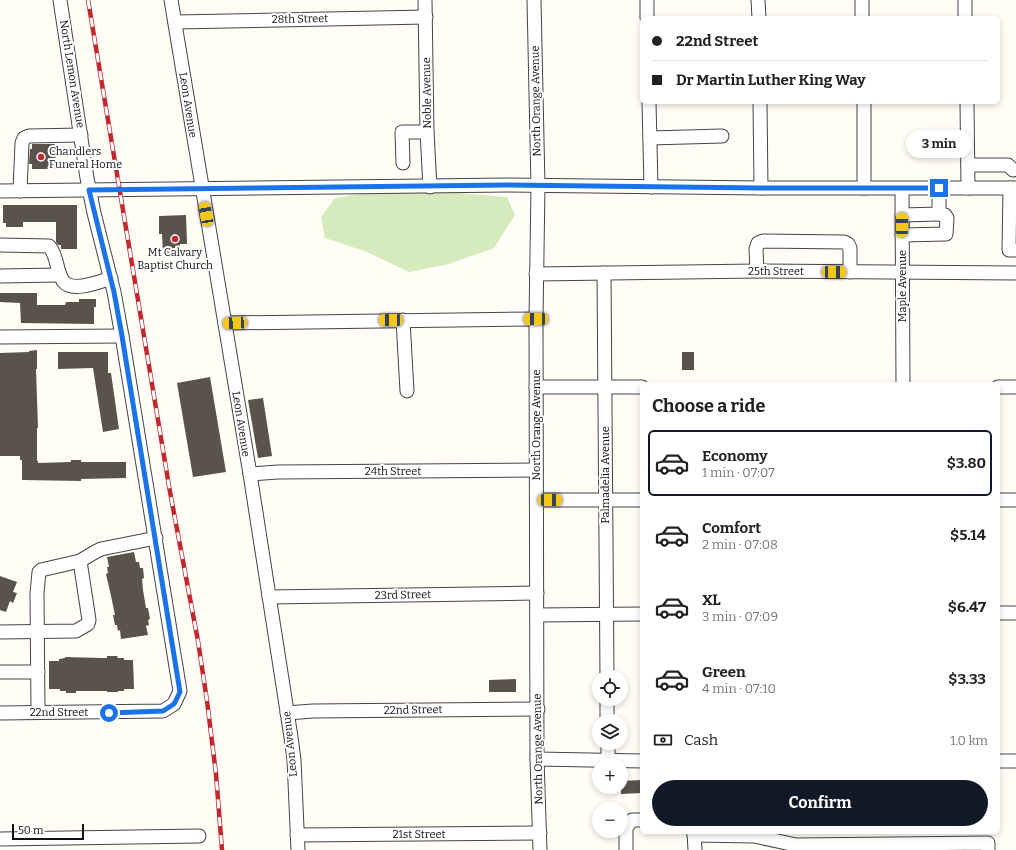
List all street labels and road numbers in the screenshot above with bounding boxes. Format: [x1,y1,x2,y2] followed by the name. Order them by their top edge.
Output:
[272,12,328,26] street label: 28th Street
[57,19,87,129] street label: North Lemon Avenue
[529,45,543,157] street label: North Orange Avenue
[420,57,434,129] street label: Noble Avenue
[176,71,200,139] street label: Leon Avenue
[896,250,909,322] street label: Maple Avenue
[748,265,804,278] street label: 25th Street
[530,369,543,481] street label: North Orange Avenue
[229,390,253,458] street label: Leon Avenue
[599,426,612,524] street label: Palmadelia Avenue
[365,465,421,478] street label: 24th Street
[375,588,431,602] street label: 23rd Street
[531,693,545,805] street label: North Orange Avenue
[384,703,442,717] street label: 22nd Street
[30,706,88,719] street label: 22nd Street
[280,710,300,778] street label: Leon Avenue
[393,828,445,841] street label: 21st Street

